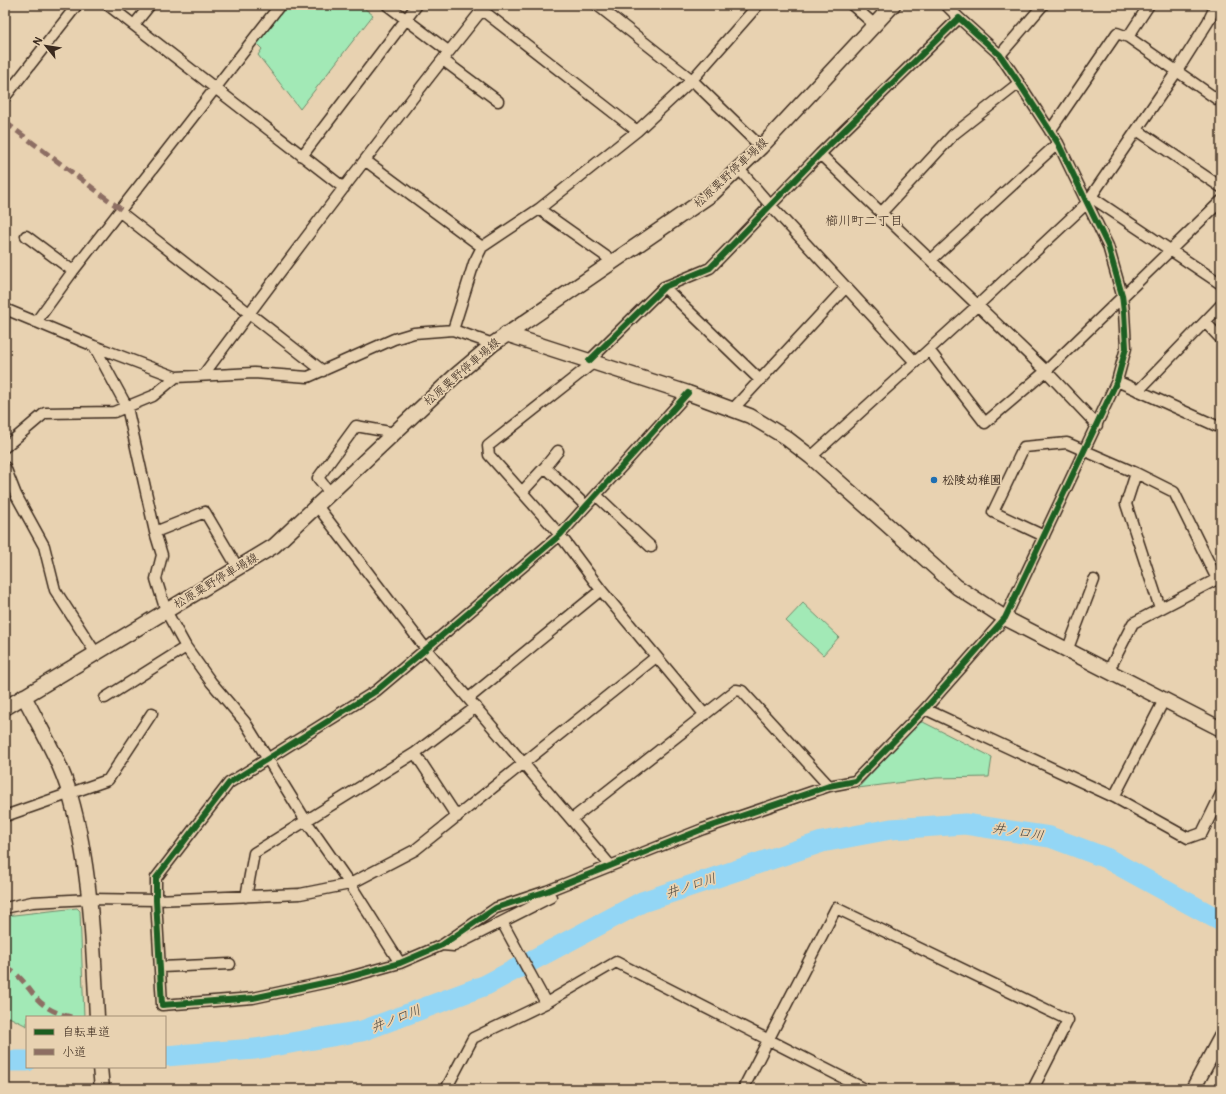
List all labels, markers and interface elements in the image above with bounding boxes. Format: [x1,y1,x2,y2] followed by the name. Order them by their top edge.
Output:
[26,26,66,66] north arrow
[30,34,46,48] text: N
[691,135,771,211] street label: 松原粟野停車場線
[825,213,903,229] district label: 櫛川町二丁目
[421,335,503,409] street label: 松原粟野停車場線
[942,473,1002,488] place label: 松陵幼稚園
[929,475,939,485] marker: 松陵幼稚園
[171,550,261,612] street label: 松原粟野停車場線
[991,820,1045,844] water label: 井ノ口川
[664,870,718,902] water label: 井ノ口川
[369,1002,423,1036] water label: 井ノ口川
[26,1016,166,1068] legend
[62,1025,110,1040] text: 自転車道
[62,1045,86,1060] text: 小道

